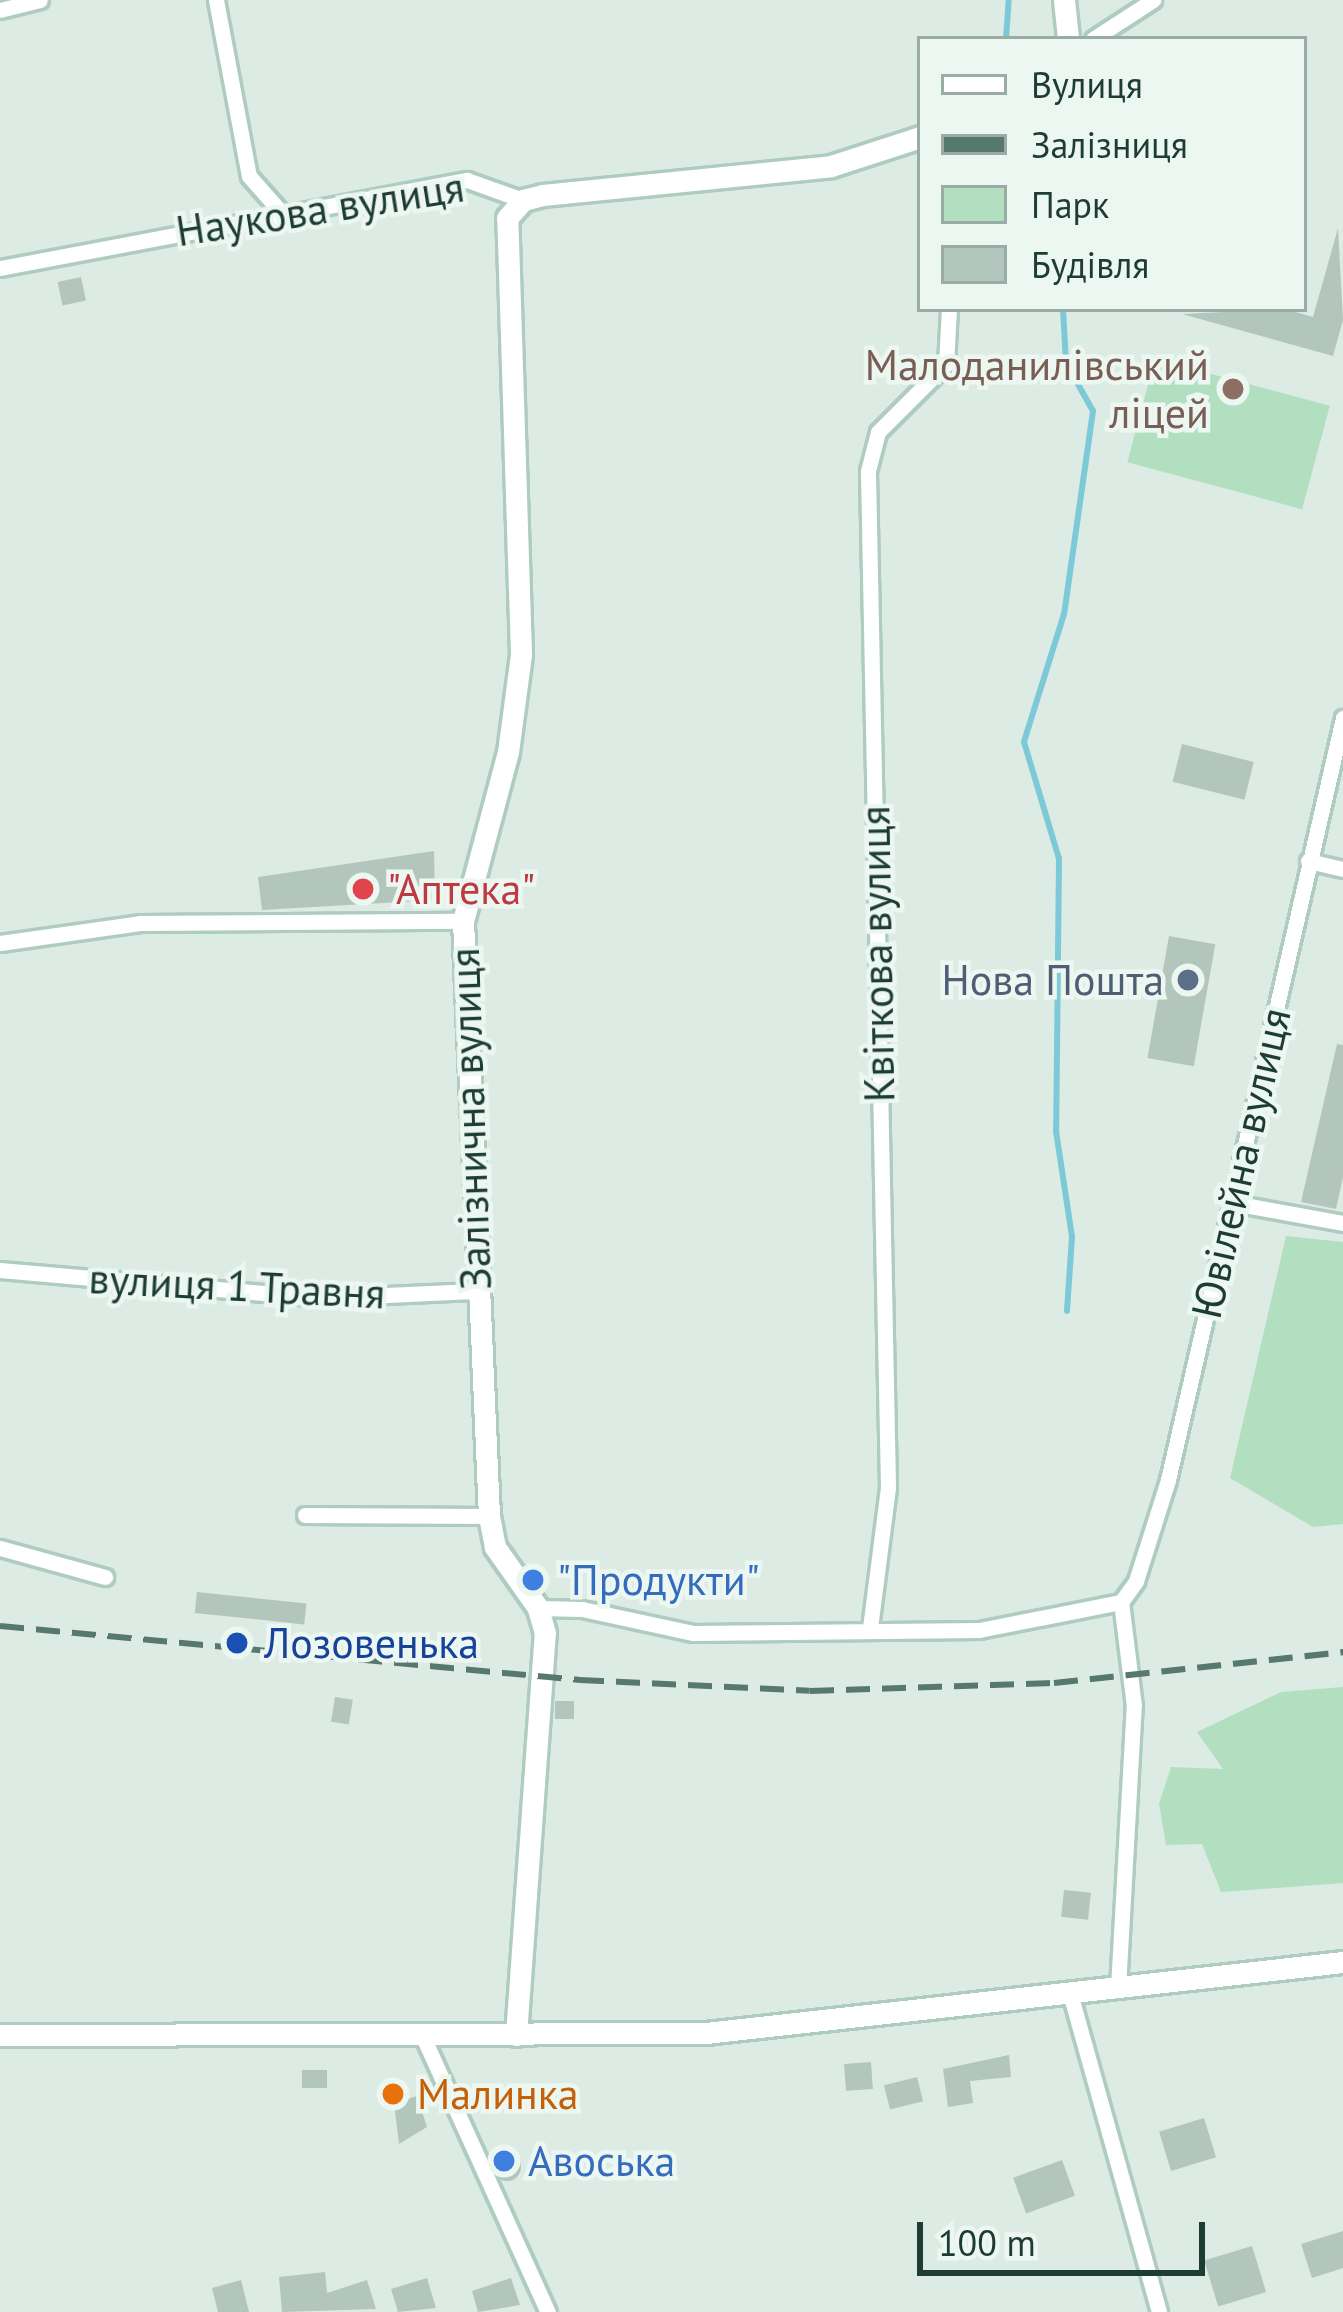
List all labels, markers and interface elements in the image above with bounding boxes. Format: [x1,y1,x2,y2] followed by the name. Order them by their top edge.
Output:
[917,36,1307,312] legend
[1031,61,1143,108] text: Вулиця
[1031,121,1188,168] text: Залізниця
[172,161,468,257] street label: Наукова вулиця
[1031,181,1109,228] text: Парк
[1031,241,1149,288] text: Будівля
[865,340,1209,439] place label: Малоданилівський ліцей
[1220,376,1246,402] marker: Малоданилівський ліцей
[849,805,905,1103] street label: Квіткова вулиця
[387,864,535,914] place label: "Аптека"
[350,876,376,902] marker: "Аптека"
[439,947,501,1291] street label: Залізнична вулиця
[942,955,1164,1005] place label: Нова Пошта
[1175,967,1201,993] marker: Нова Пошта
[1181,1003,1301,1323] street label: Ювілейна вулиця
[87,1253,387,1319] street label: вулиця 1 Травня
[557,1555,760,1605] place label: "Продукти"
[520,1567,546,1593] marker: "Продукти"
[264,1618,479,1668] place label: Лозовенька
[221,1627,253,1659] marker: Лозовенька
[417,2069,579,2119] place label: Малинка
[380,2081,406,2107] marker: Малинка
[528,2136,675,2186] place label: Авоська
[491,2148,517,2174] marker: Авоська
[923,2198,1211,2272] scale bar
[938,2219,1036,2266] text: 100 m

